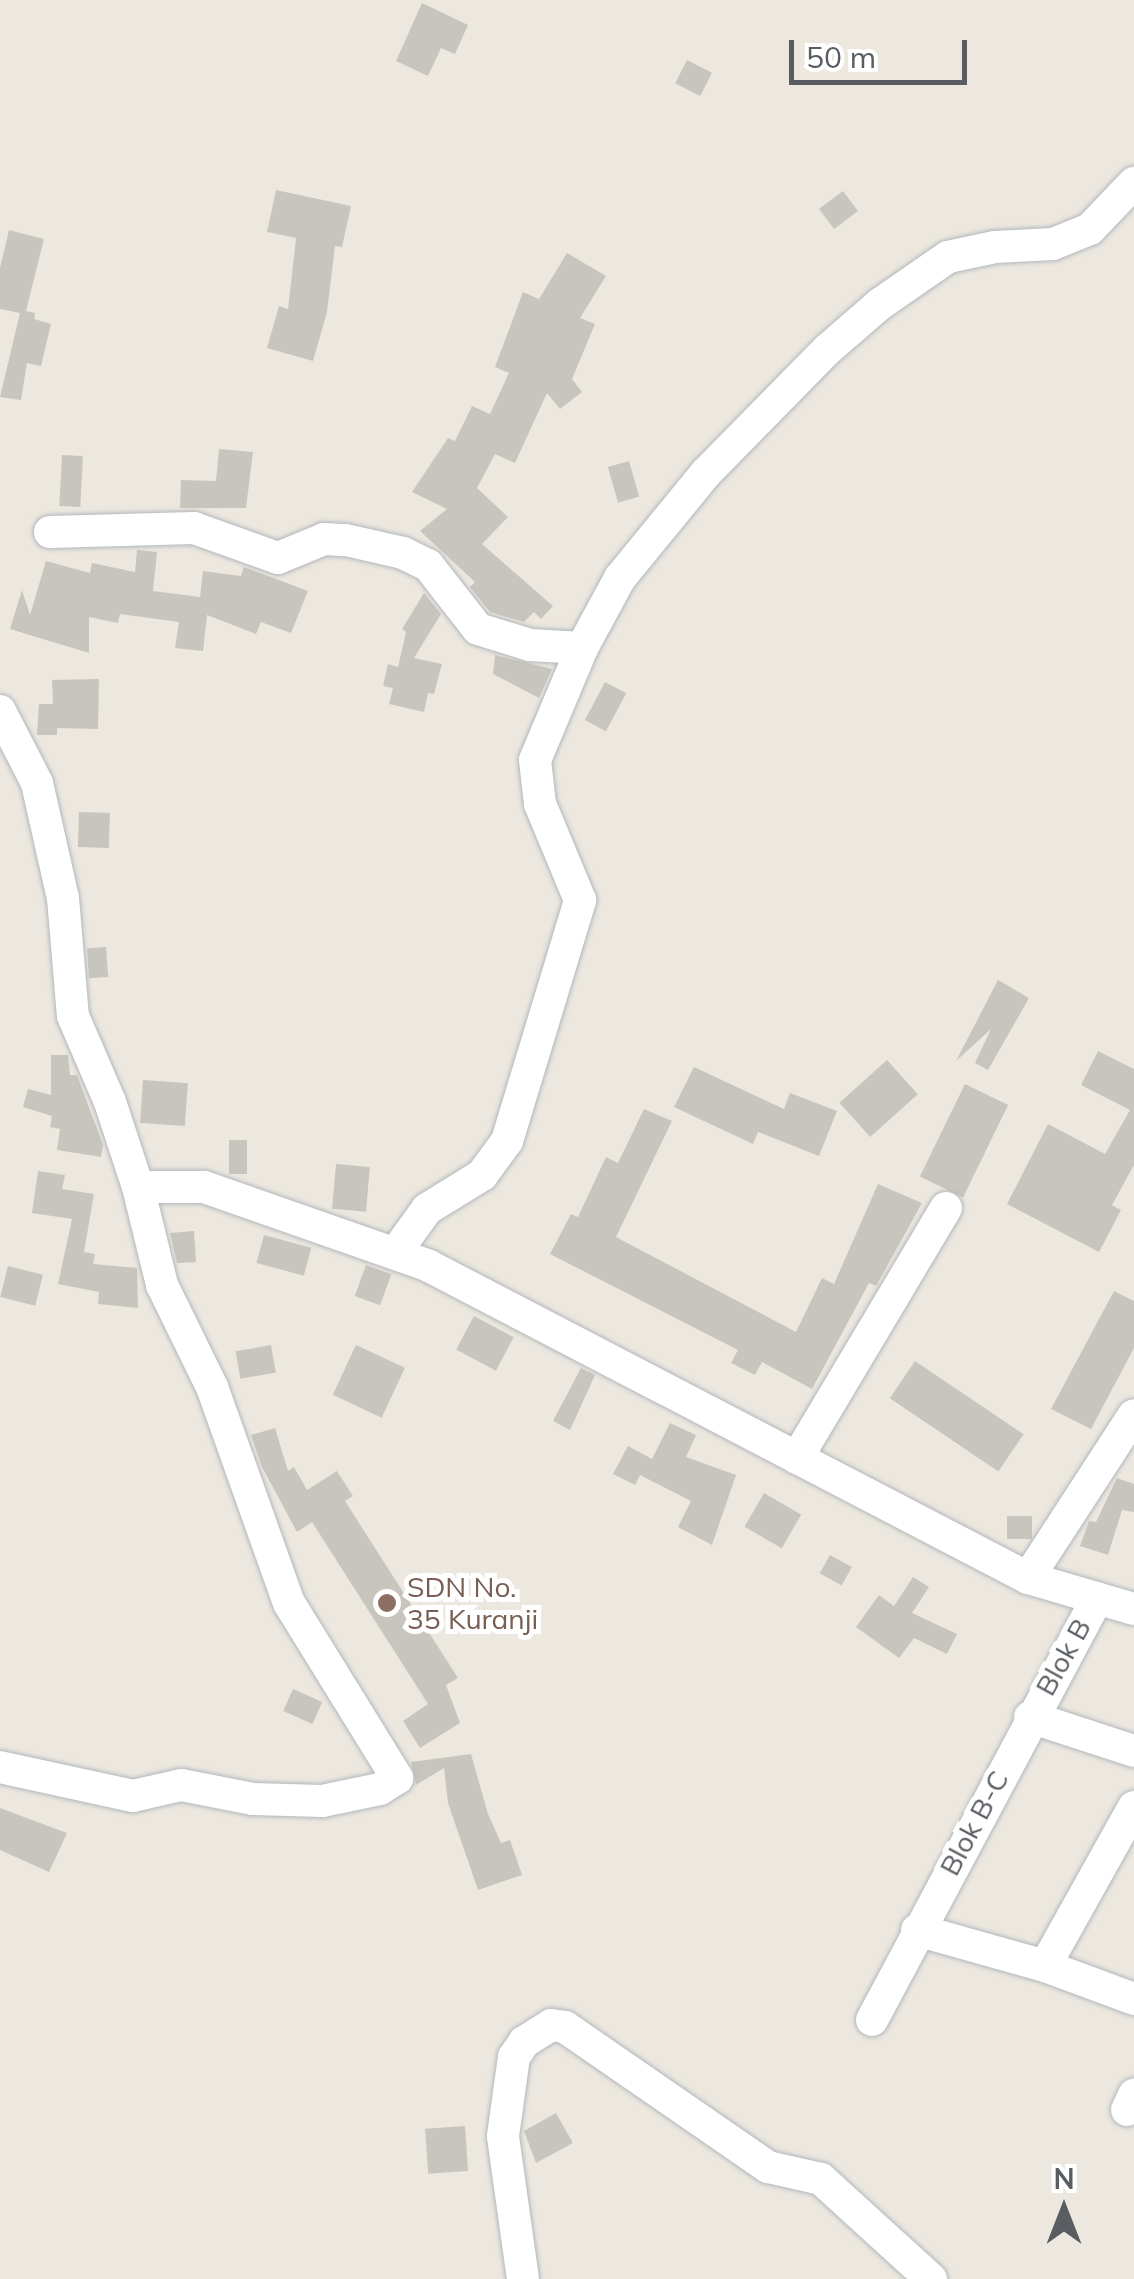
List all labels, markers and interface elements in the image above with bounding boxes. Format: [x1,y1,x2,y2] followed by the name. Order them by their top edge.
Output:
[794,20,972,82] scale bar
[806,38,876,76] text: 50 m
[407,1570,538,1636] place label: SDN No. 35 Kuranji
[376,1592,398,1614] marker: SDN No. 35 Kuranji
[1028,1613,1098,1701] street label: Blok B
[932,1765,1016,1881] street label: Blok B-C
[1014,2159,1114,2259] north arrow
[1053,2161,1075,2196] text: N

